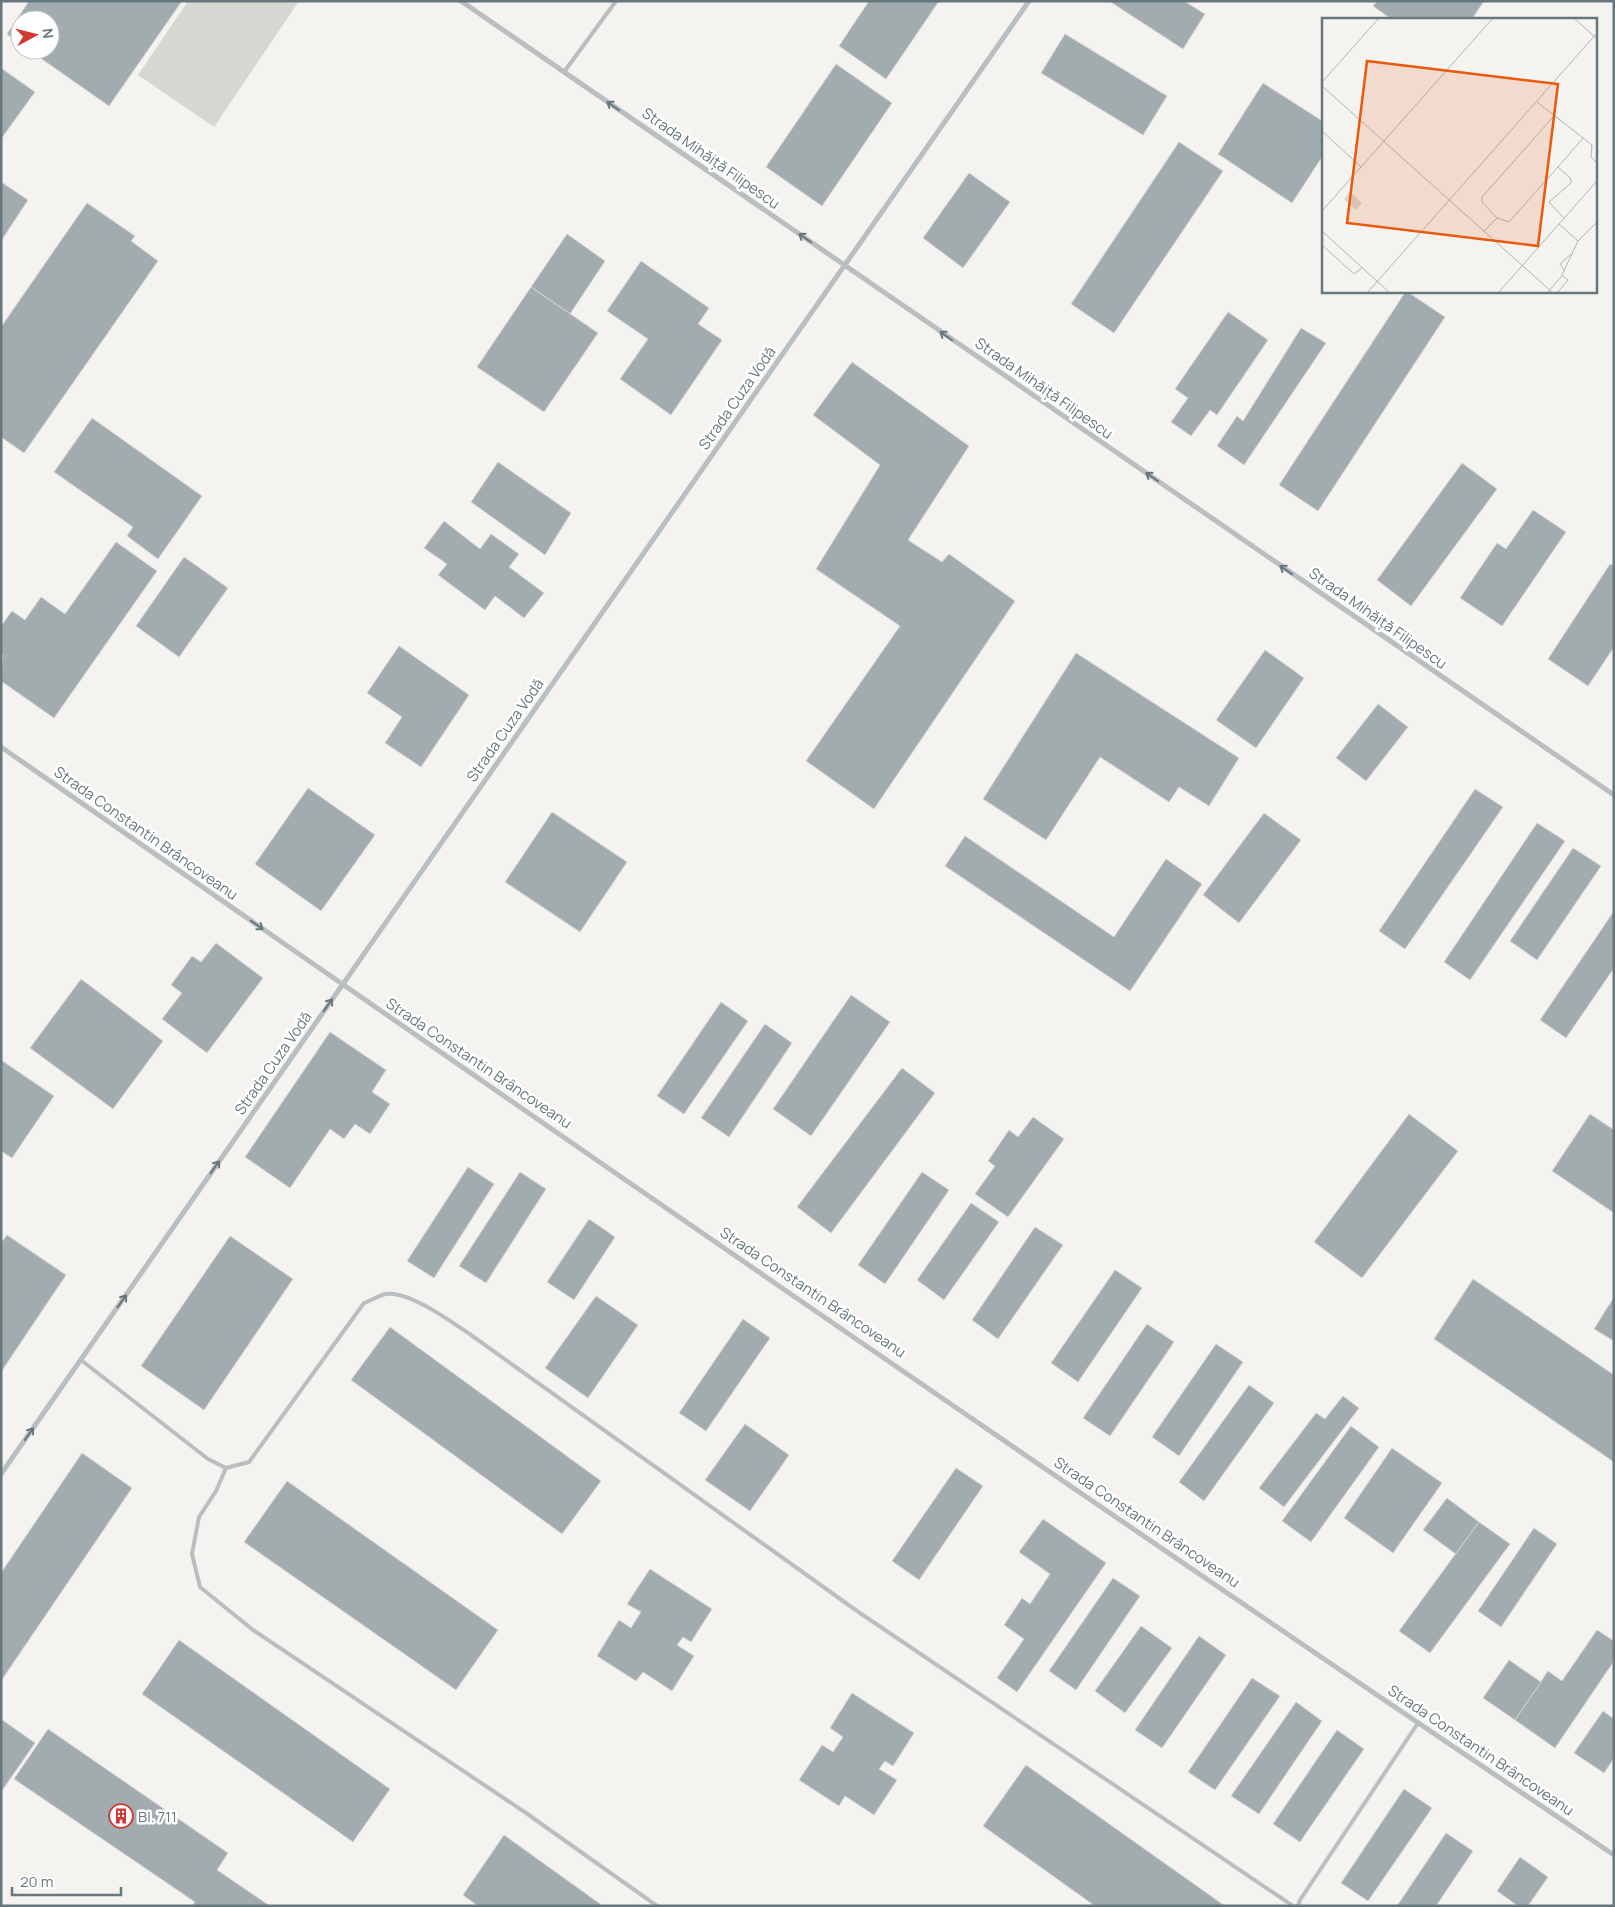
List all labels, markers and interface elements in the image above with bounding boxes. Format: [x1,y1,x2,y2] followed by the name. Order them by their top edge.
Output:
[10,10,60,60] north arrow
[1322,18,1598,292] inset map
[38,27,58,40] text: N
[606,101,620,111] one-way arrow
[638,102,784,214] street label: Strada Mihăiță Filipescu
[798,233,812,243] one-way arrow
[940,331,954,341] one-way arrow
[971,332,1117,444] street label: Strada Mihăiță Filipescu
[694,342,780,454] street label: Strada Cuza Vodă
[1146,472,1160,482] one-way arrow
[1305,562,1451,674] street label: Strada Mihăiță Filipescu
[1279,564,1293,575] one-way arrow
[462,674,548,786] street label: Strada Cuza Vodă
[50,761,242,905] street label: Strada Constantin Brâncoveanu
[249,920,263,930] one-way arrow
[382,993,576,1133] street label: Strada Constantin Brâncoveanu
[323,999,333,1013] one-way arrow
[230,1007,316,1119] street label: Strada Cuza Vodă
[210,1161,220,1175] one-way arrow
[716,1222,910,1362] street label: Strada Constantin Brâncoveanu
[117,1294,127,1308] one-way arrow
[24,1427,34,1441] one-way arrow
[1050,1452,1244,1592] street label: Strada Constantin Brâncoveanu
[1384,1680,1578,1820] street label: Strada Constantin Brâncoveanu
[108,1803,134,1829] building icon: Bl. 711
[138,1806,177,1827] place label: Bl. 711
[12,1864,121,1896] scale bar
[20,1871,53,1892] text: 20 m

